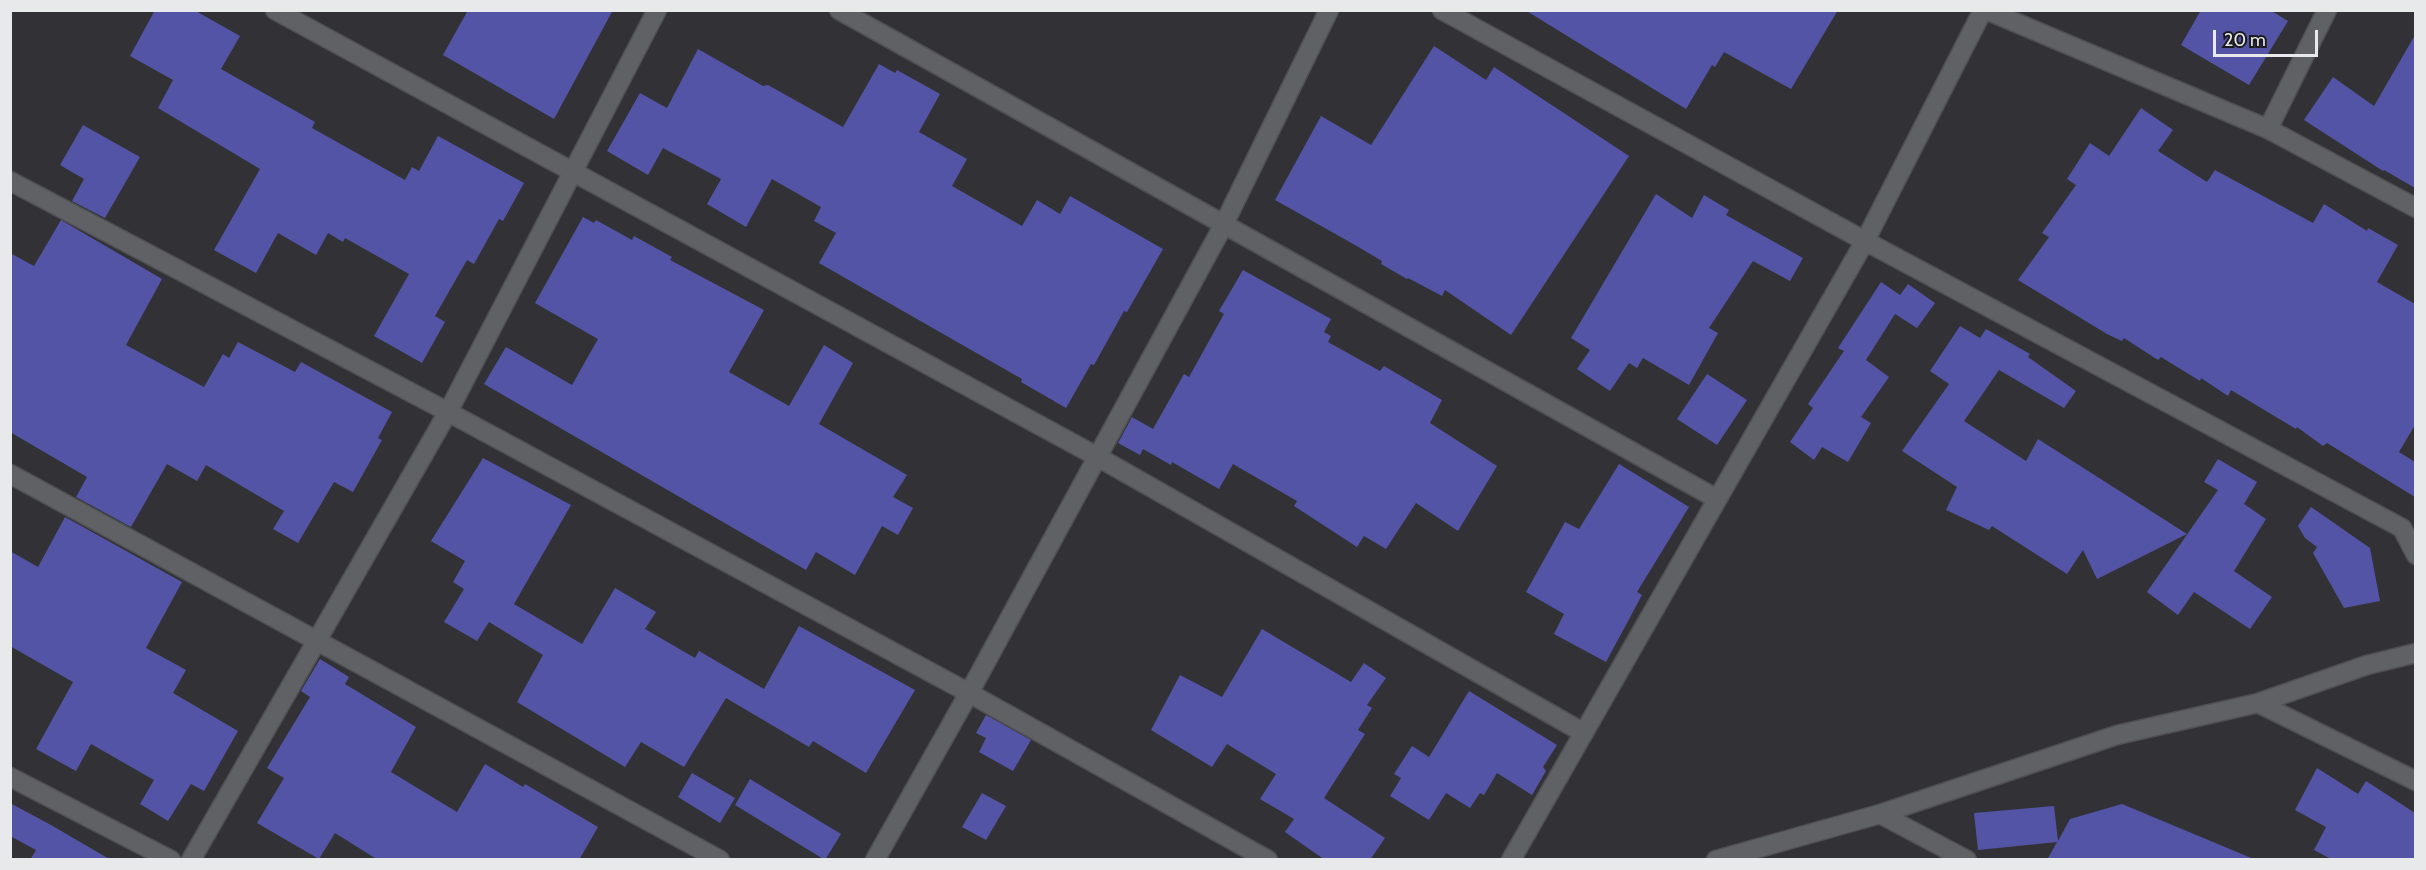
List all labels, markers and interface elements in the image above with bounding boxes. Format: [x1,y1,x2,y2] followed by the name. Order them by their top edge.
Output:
[2216,18,2321,56] scale bar
[2224,29,2266,51] text: 20 m

